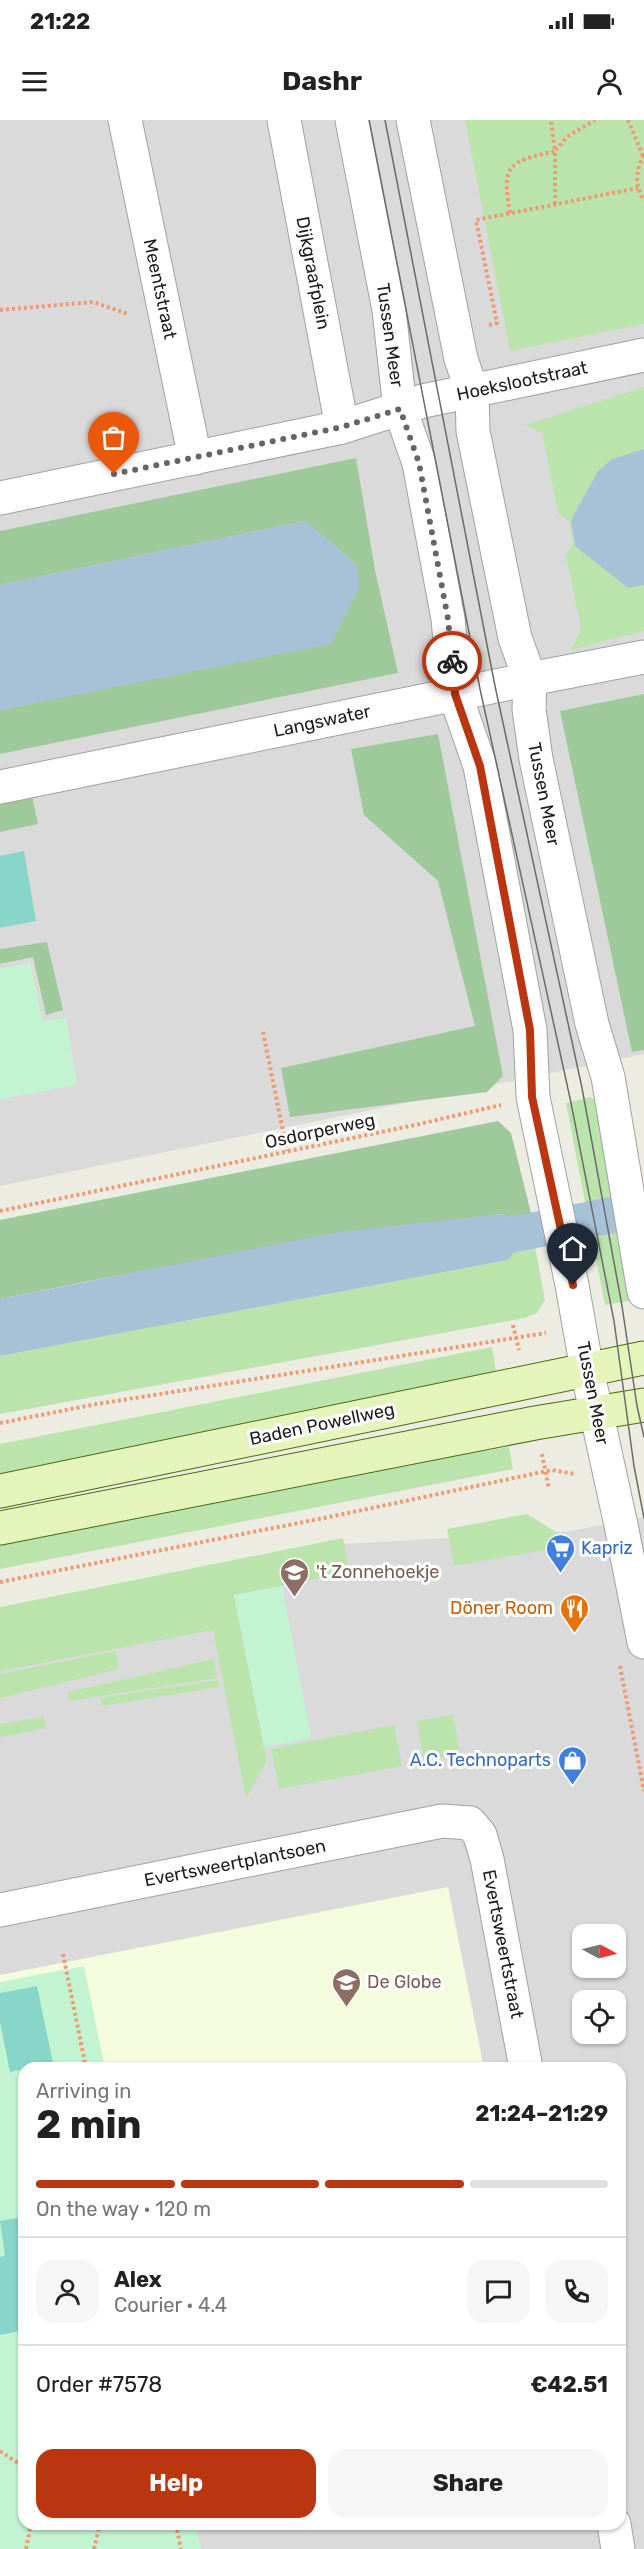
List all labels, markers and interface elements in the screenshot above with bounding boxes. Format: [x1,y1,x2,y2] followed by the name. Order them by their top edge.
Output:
[30,8,90,35] text: 21:22
[18,65,51,98] icon: menu
[282,65,362,97] text: Dashr
[593,65,626,98] icon: person
[291,215,335,331] street label: Dijkgraafplein
[139,237,181,341] street label: Meentstraat
[372,282,408,389] street label: Tussen Meer
[455,356,589,406] street label: Hoekslootstraat
[88,412,139,474] pin
[97,421,130,454] icon: bag
[422,631,482,691] courier
[436,645,469,678] icon: bike
[271,700,373,742] street label: Langswater
[523,740,565,848] street label: Tussen Meer
[263,1109,377,1153] street label: Osdorperweg
[547,1223,598,1285] pin
[556,1232,589,1265] icon: home
[572,1339,614,1447] street label: Tussen Meer
[248,1398,396,1450] street label: Baden Powellweg
[544,1532,576,1574] supermarket icon: Kapriz
[581,1537,633,1559] place label: Kapriz
[279,1556,311,1598] school or university icon: 't Zonnehoekje
[316,1561,439,1583] place label: 't Zonnehoekje
[558,1592,590,1634] restaurant icon: Döner Room
[450,1597,553,1619] place label: Döner Room
[556,1744,588,1786] shop icon: A.C. Technoparts
[410,1749,551,1771] place label: A.C. Technoparts
[142,1835,328,1891] street label: Evertsweertplantsoen
[478,1868,528,2020] street label: Evertsweertstraat
[572,1924,626,1978] north arrow
[572,1924,626,2044] map controls
[330,1966,362,2008] school or university icon: De Globe
[367,1971,442,1993] place label: De Globe
[572,1990,626,2044] button: locate
[36,2079,131,2103] text: Arriving in
[475,2100,608,2127] text: 21:24–21:29
[36,2102,142,2148] text: 2 min
[36,2197,211,2221] text: On the way · 120 m
[36,2260,99,2323] button: person
[467,2260,530,2323] button: chat
[545,2260,608,2323] button: phone
[114,2266,162,2293] text: Alex
[114,2293,227,2317] text: Courier · 4.4
[36,2371,162,2398] text: Order #7578
[530,2371,608,2398] text: €42.51
[36,2449,316,2518] button: Help
[328,2449,608,2518] button: Share

